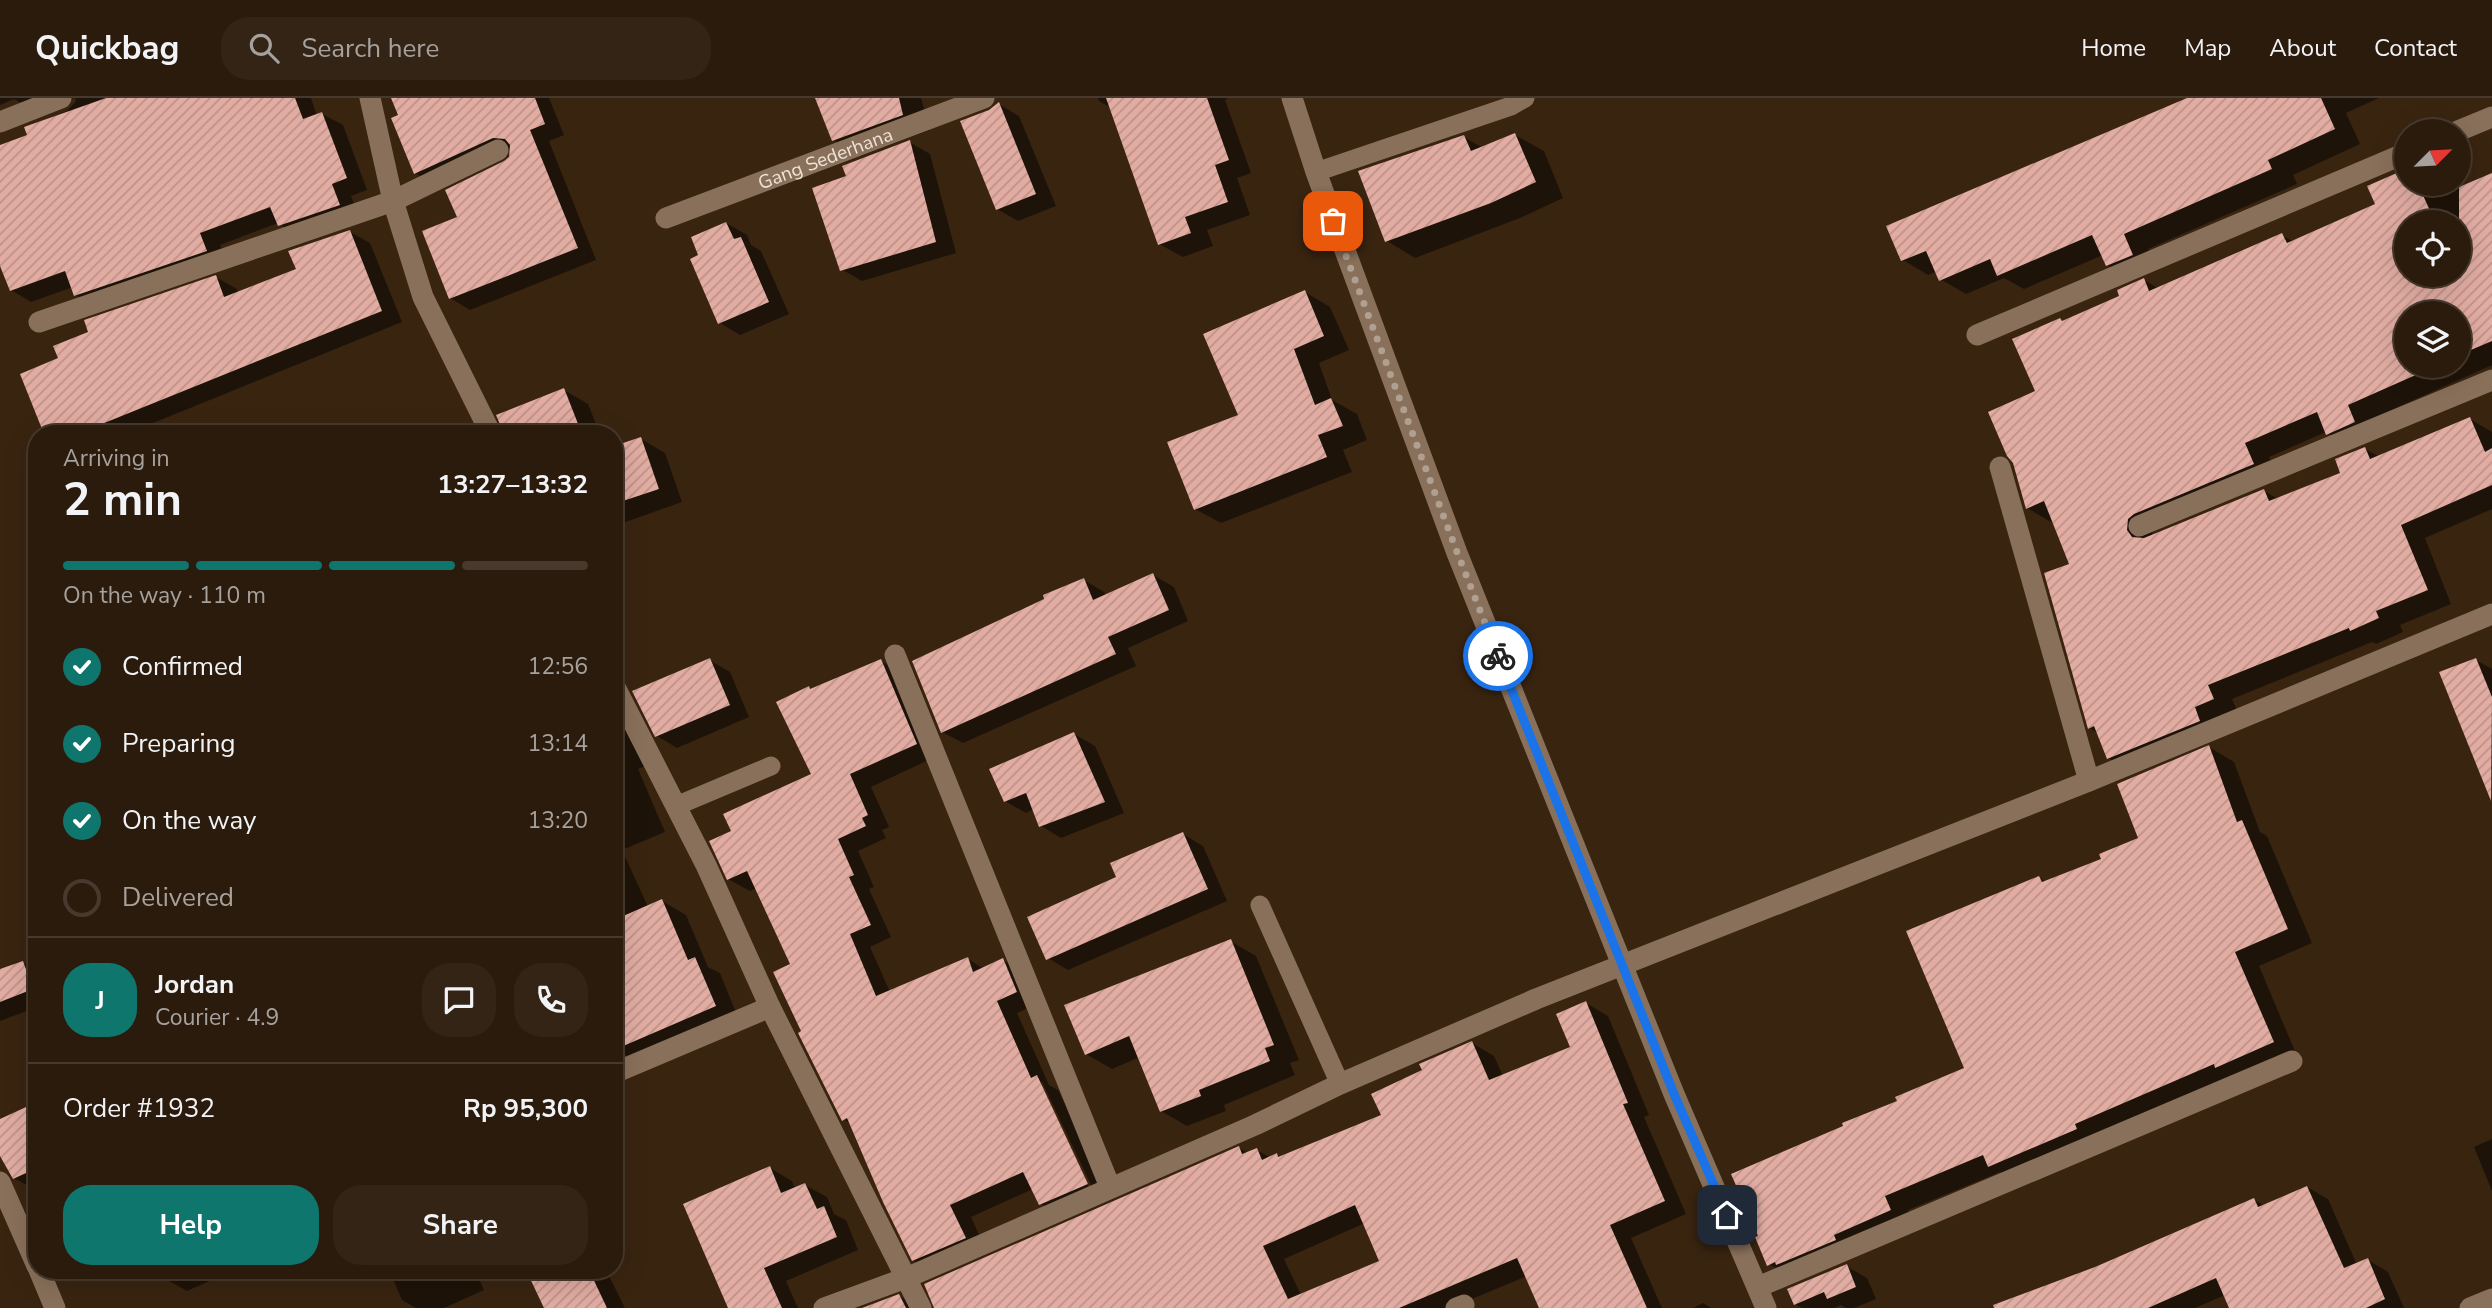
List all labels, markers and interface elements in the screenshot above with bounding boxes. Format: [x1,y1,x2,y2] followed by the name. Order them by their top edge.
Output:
[221,17,711,80] search box
[35,26,179,71] text: Quickbag
[245,29,283,67] icon: search
[301,31,439,66] text: Search here
[2081,32,2146,64] text: Home
[2184,32,2231,64] text: Map
[2269,32,2336,64] text: About
[2374,32,2457,64] text: Contact
[2394,119,2471,196] north arrow
[2394,119,2471,378] map controls
[754,122,897,196] street label: Gang Sederhana
[1303,191,1363,251] pin
[1314,202,1352,240] icon: bag
[2394,210,2471,287] button: locate
[2394,301,2471,378] button: layers
[63,443,170,474] text: Arriving in
[437,467,588,502] text: 13:27–13:32
[63,468,182,531] text: 2 min
[63,580,266,611] text: On the way · 110 m
[1463,621,1533,691] courier
[1479,637,1517,675] icon: bike
[63,648,101,686] icon: check
[122,649,243,684] text: Confirmed
[528,651,588,682] text: 12:56
[63,725,101,763] icon: check
[122,726,235,761] text: Preparing
[528,728,588,759] text: 13:14
[63,802,101,840] icon: check
[122,803,256,838] text: On the way
[528,805,588,836] text: 13:20
[122,880,234,915] text: Delivered
[422,963,496,1037] button: chat
[514,963,588,1037] button: phone
[155,967,234,1002] text: Jordan
[95,983,105,1018] text: J
[155,1002,279,1033] text: Courier · 4.9
[63,1091,215,1126] text: Order #1932
[463,1091,588,1126] text: Rp 95,300
[63,1185,319,1265] button: Help
[333,1185,588,1265] button: Share
[1697,1185,1757,1245] pin
[1708,1196,1746,1234] icon: home

